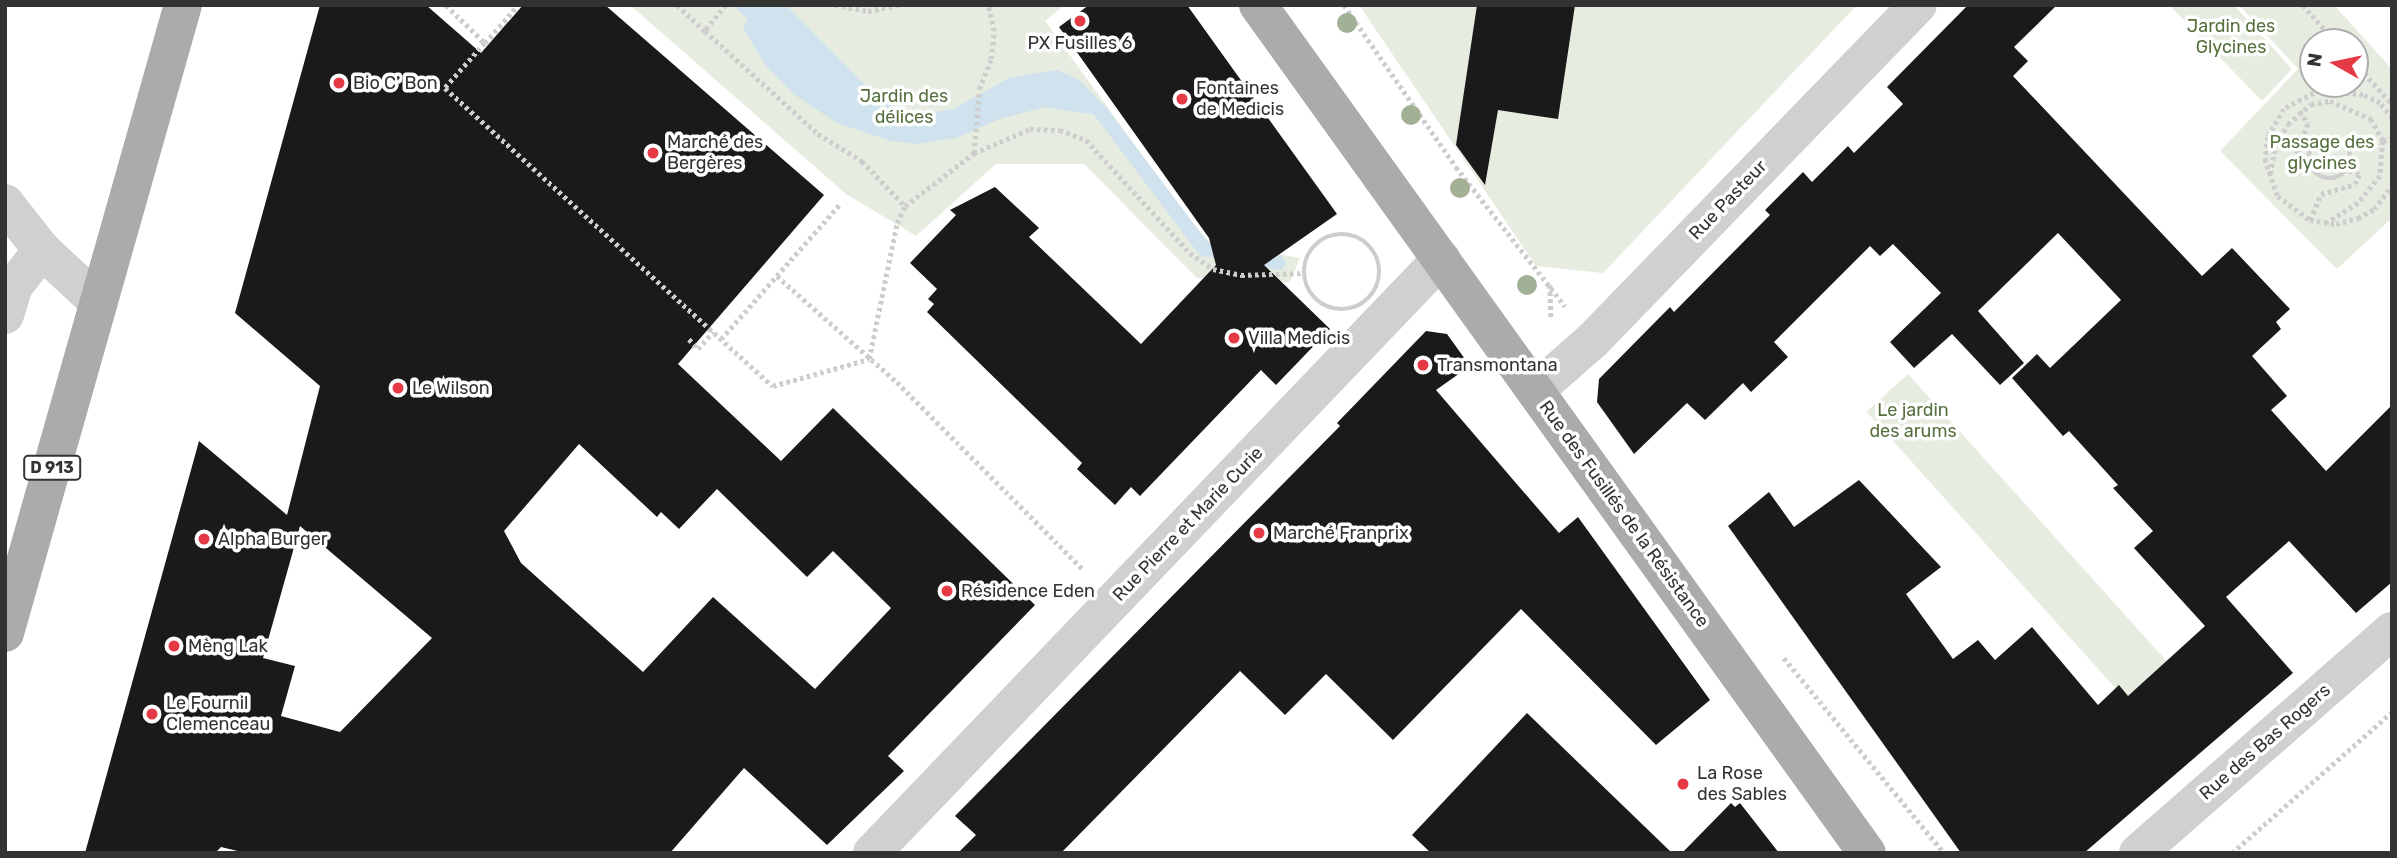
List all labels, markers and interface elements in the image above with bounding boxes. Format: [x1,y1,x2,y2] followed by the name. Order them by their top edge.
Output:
[1072,13,1088,29] marker: PX Fusilles 6
[2187,16,2275,58] park label: Jardin des Glycines
[2299,28,2369,98] north arrow
[1028,32,1132,54] place label: PX Fusilles 6
[2302,51,2327,69] text: N
[353,72,438,94] place label: Bio C' Bon
[331,75,347,91] marker: Bio C' Bon
[1196,78,1284,120] place label: Fontaines de Medicis
[860,86,948,128] park label: Jardin des délices
[1174,91,1190,107] marker: Fontaines de Medicis
[667,132,763,174] place label: Marché des Bergères
[2270,132,2374,174] park label: Passage des glycines
[645,145,661,161] marker: Marché des Bergères
[1685,156,1771,244] street label: Rue Pasteur
[1248,327,1350,349] place label: Villa Medicis
[1226,330,1242,346] marker: Villa Medicis
[1437,354,1558,376] place label: Transmontana
[1415,357,1431,373] marker: Transmontana
[412,377,490,399] place label: Le Wilson
[390,380,406,396] marker: Le Wilson
[1534,396,1714,632] street label: Rue des Fusillés de la Résistance
[1869,400,1957,442] park label: Le jardin des arums
[1108,442,1268,606] street label: Rue Pierre et Marie Curie
[22,456,82,481] road number: D 913
[1273,522,1409,544] place label: Marché Franprix
[1251,525,1267,541] marker: Marché Franprix
[218,528,328,550] place label: Alpha Burger
[196,531,212,547] marker: Alpha Burger
[961,580,1095,602] place label: Résidence Eden
[939,583,955,599] marker: Résidence Eden
[188,635,268,657] place label: Mèng Lak
[166,638,182,654] marker: Mèng Lak
[2195,679,2335,805] street label: Rue des Bas Rogers
[166,693,270,736] place label: Le Fournil Clemenceau
[144,706,160,722] marker: Le Fournil Clemenceau
[1697,763,1787,806] place label: La Rose des Sables
[1675,776,1691,792] marker: La Rose des Sables

